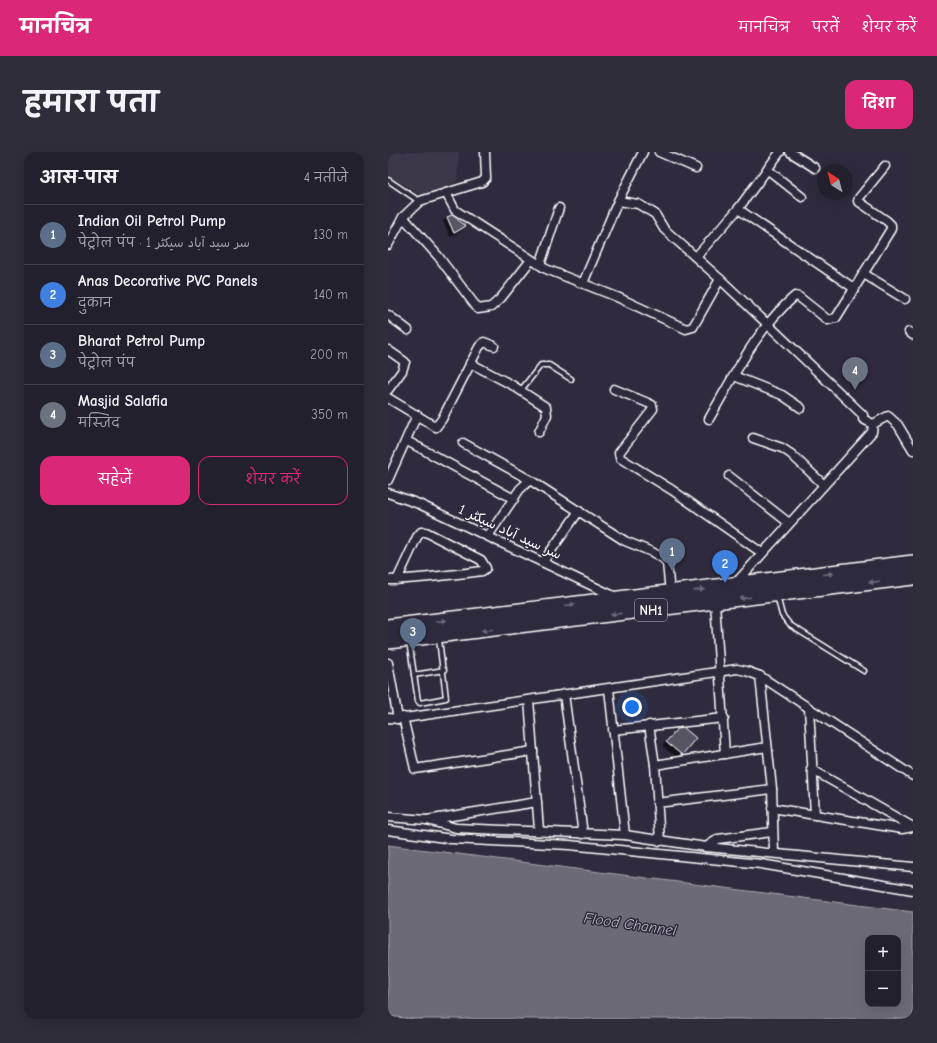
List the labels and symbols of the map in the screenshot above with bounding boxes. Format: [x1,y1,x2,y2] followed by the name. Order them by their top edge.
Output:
[817,164,853,200] north arrow
[842,357,868,390] pin: 4
[456,501,564,563] street label: سر سید آباد سیکٹر 1
[659,538,685,571] pin: 1
[712,550,738,583] pin: 2
[822,571,834,577] one-way arrow
[868,579,880,585] one-way arrow
[693,587,705,593] one-way arrow
[739,595,751,601] one-way arrow
[635,599,667,621] road number: NH1
[564,602,576,608] one-way arrow
[610,611,622,617] one-way arrow
[400,618,426,651] pin: 3
[435,618,447,624] one-way arrow
[481,627,493,633] one-way arrow
[622,697,642,717] your location
[583,909,678,939] water label: Flood Channel

